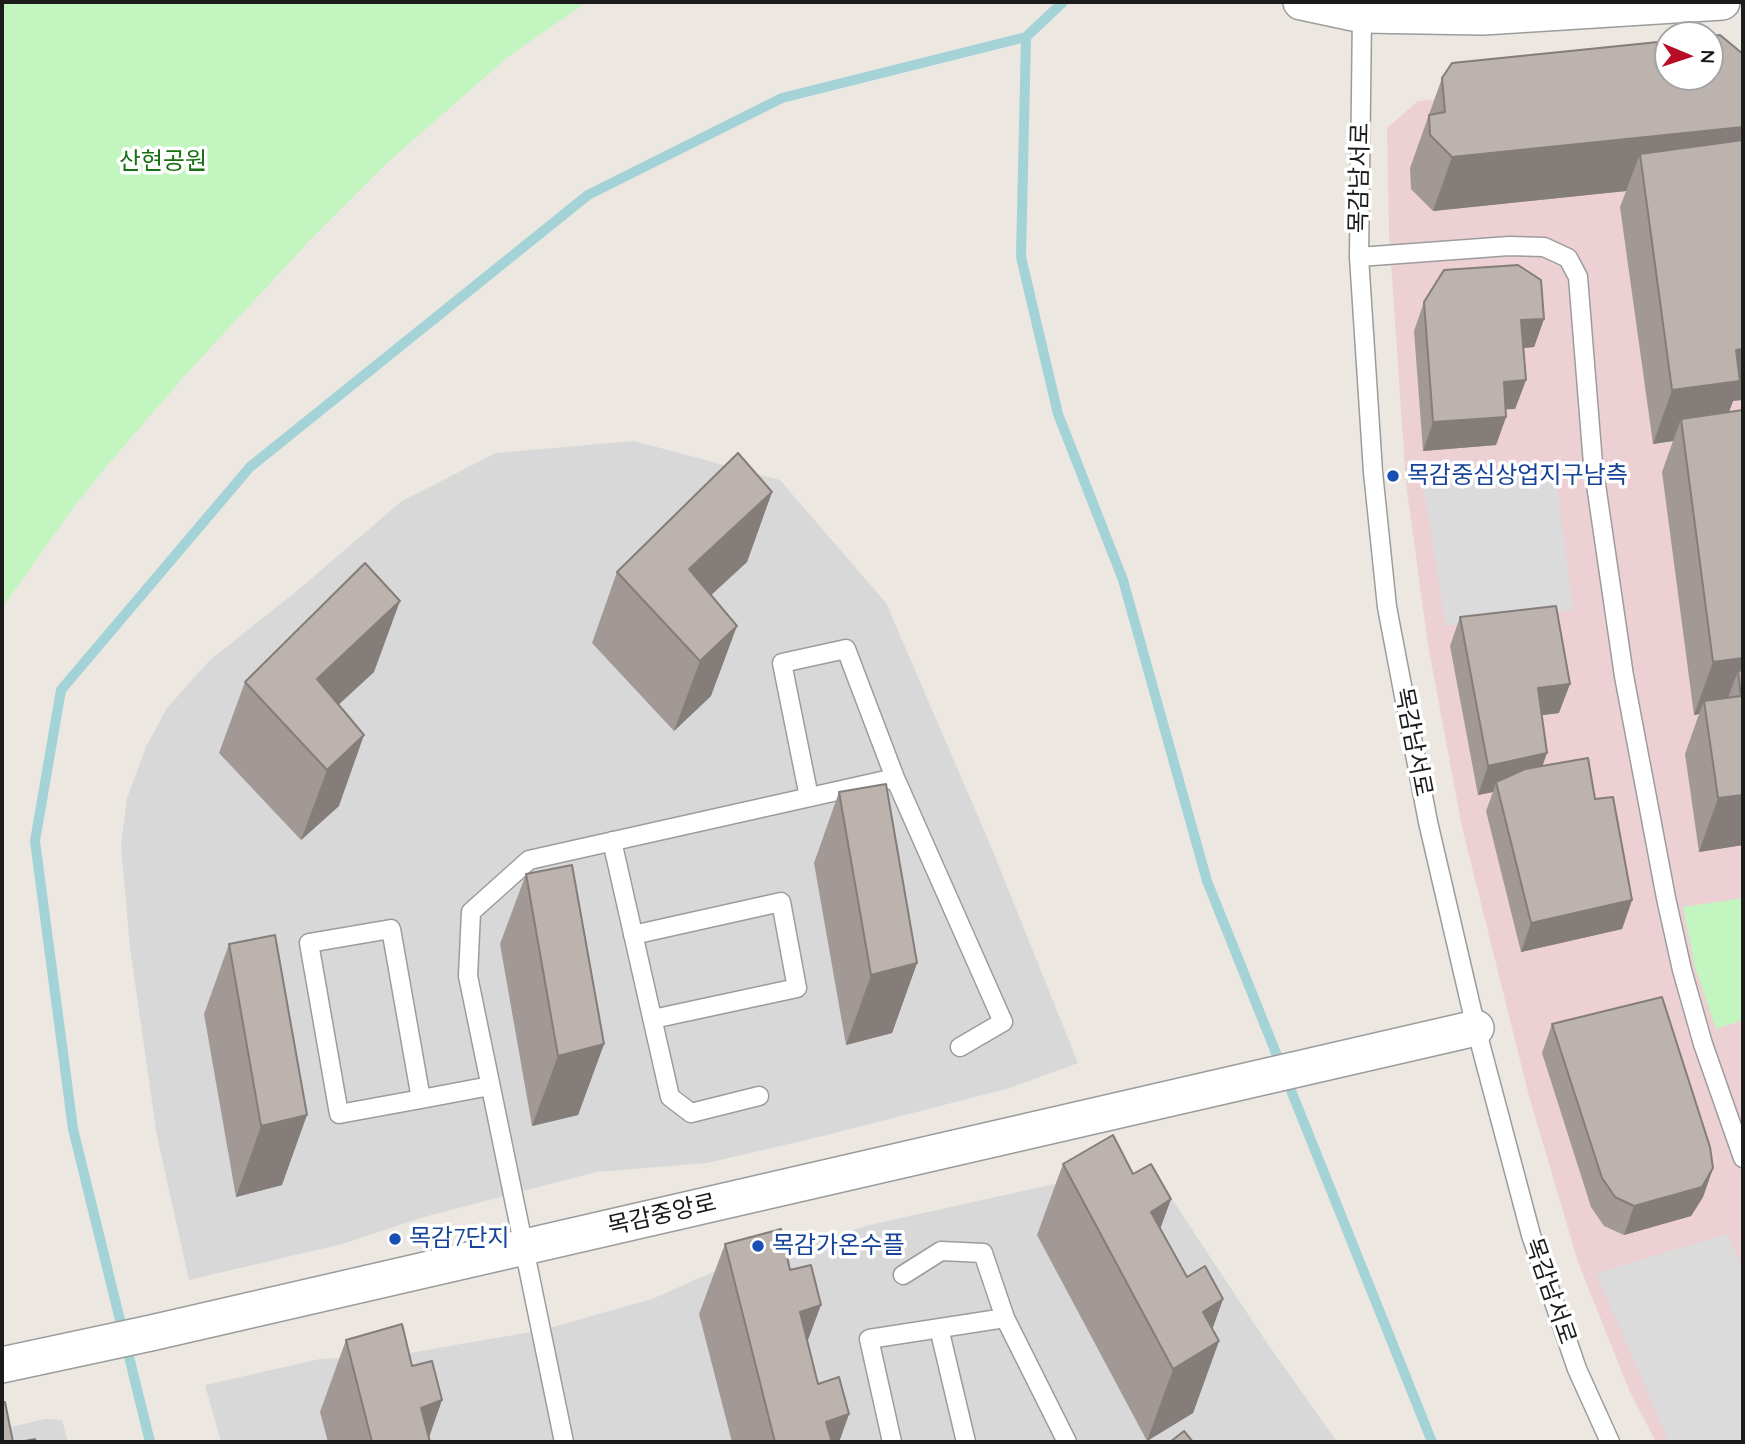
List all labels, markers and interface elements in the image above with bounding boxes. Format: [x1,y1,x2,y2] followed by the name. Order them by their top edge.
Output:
[1654,21,1724,91] north arrow
[1696,49,1720,64] text: N
[1345,123,1375,233] street label: 목감남서로
[119,148,207,176] park label: 산현공원
[1407,462,1628,490] place label: 목감중심상업지구남측
[1385,468,1401,484] marker: 목감중심상업지구남측
[1388,685,1438,799] street label: 목감남서로
[605,1189,719,1241] street label: 목감중앙로
[409,1225,510,1253] place label: 목감7단지
[387,1231,403,1247] marker: 목감7단지
[772,1232,904,1260] place label: 목감가온수플
[1518,1234,1582,1348] street label: 목감남서로
[750,1238,766,1254] marker: 목감가온수플

